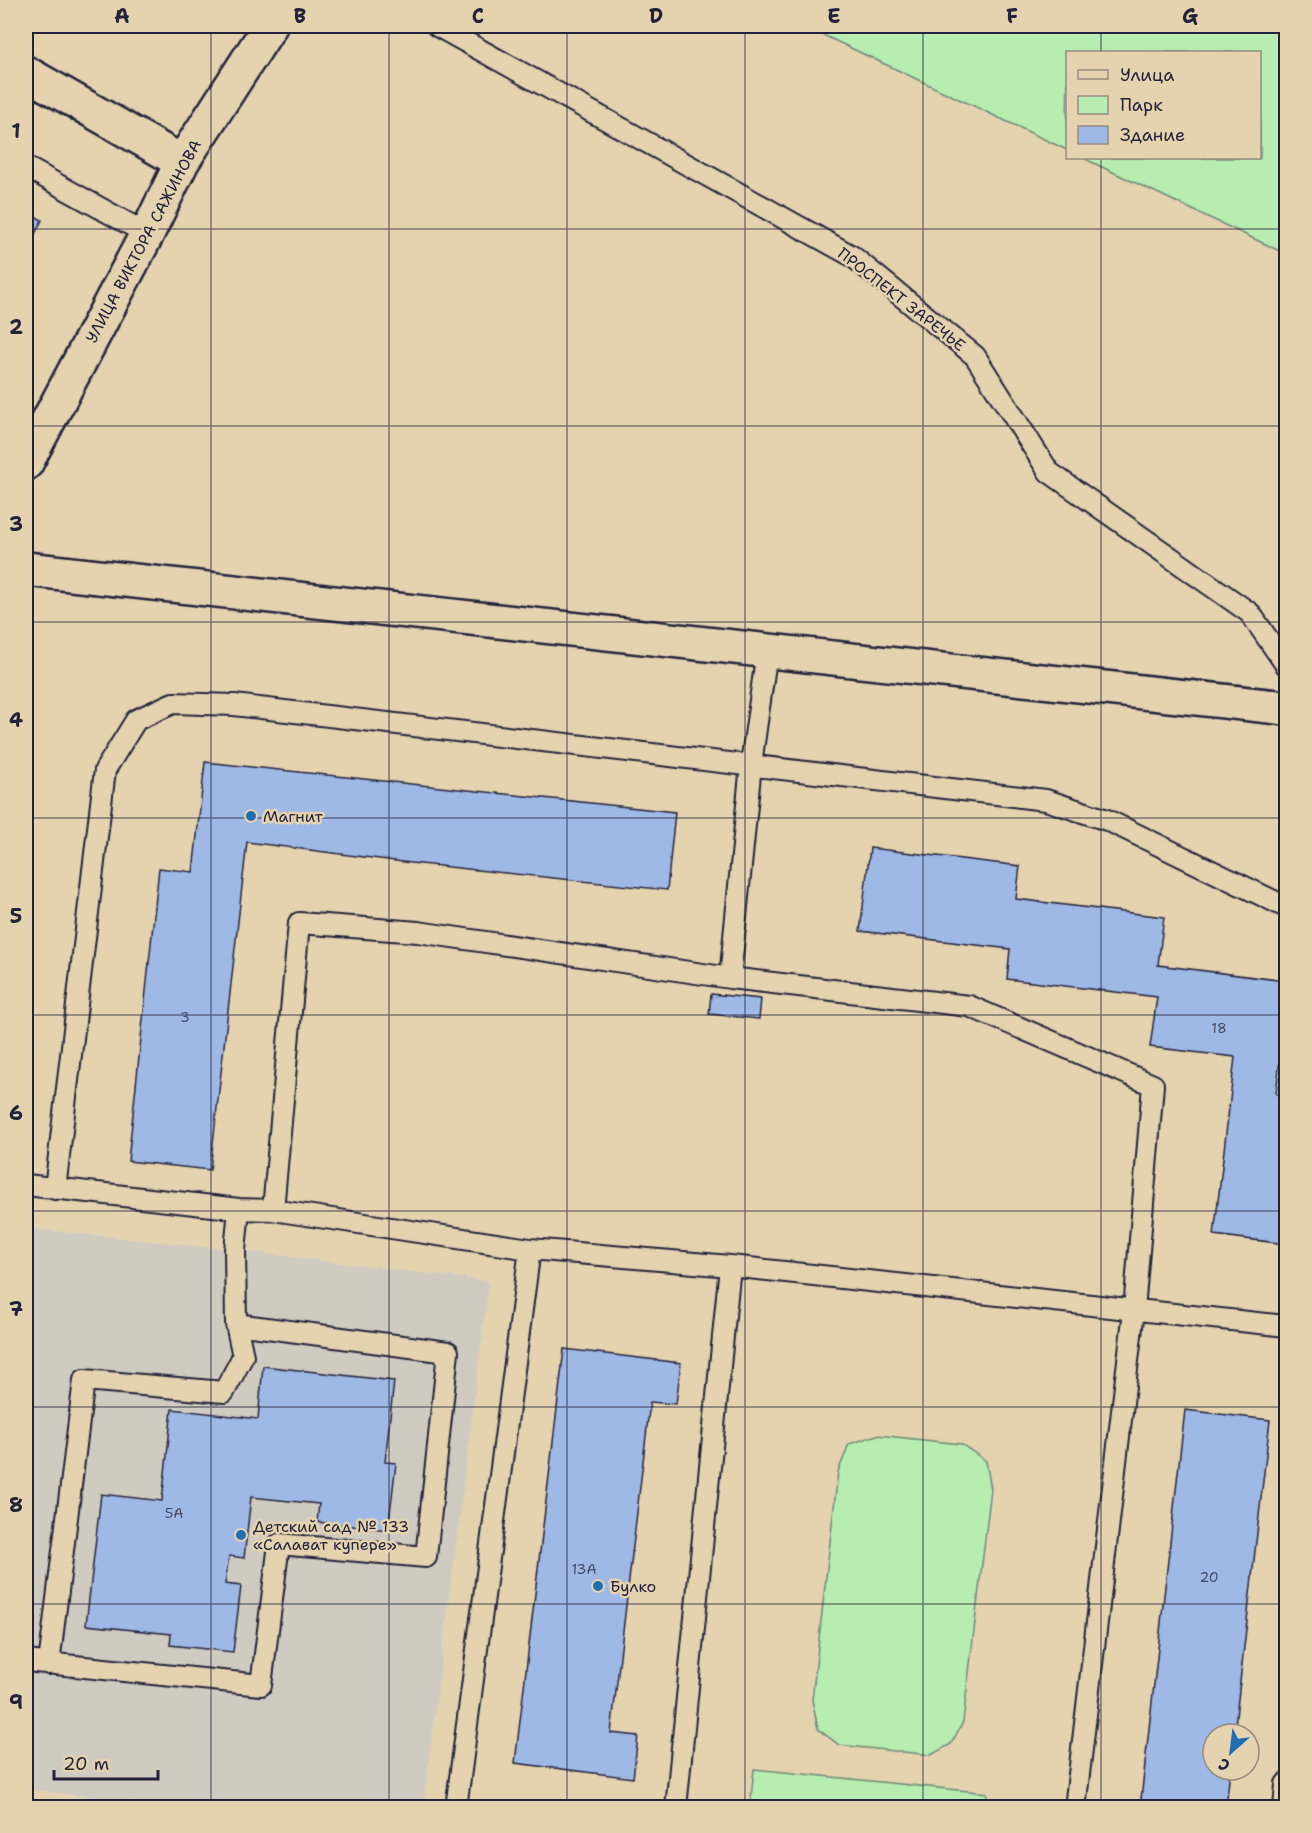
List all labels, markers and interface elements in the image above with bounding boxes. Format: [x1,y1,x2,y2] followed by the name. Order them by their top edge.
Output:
[114,3,130,29] text: A
[294,3,306,29] text: B
[472,3,484,29] text: C
[649,3,663,29] text: D
[827,3,841,29] text: E
[1006,3,1018,29] text: F
[1182,3,1198,29] text: G
[1066,51,1261,159] legend
[1120,63,1174,87] text: Улица
[1120,93,1163,117] text: Парк
[11,118,21,144] text: 1
[1120,123,1185,147] text: Здание
[81,136,206,346] street label: УЛИЦА ВИКТОРА САЖИНОВА
[834,243,970,356] street label: ПРОСПЕКТ ЗАРЕЧЬЕ
[9,314,23,340] text: 2
[9,511,23,537] text: 3
[9,707,23,733] text: 4
[263,806,324,827] place label: Магнит
[244,809,258,823] marker: Магнит
[10,903,22,929] text: 5
[180,1008,190,1026] house number: 3
[1211,1019,1227,1037] house number: 18
[9,1100,23,1126] text: 6
[9,1296,23,1322] text: 7
[9,1492,23,1518] text: 8
[165,1504,183,1522] house number: 5А
[253,1516,409,1555] place label: Детский сад № 133 «Салават купере»
[234,1528,248,1542] marker: Детский сад № 133 «Салават купере»
[571,1560,597,1578] house number: 13А
[1199,1568,1219,1586] house number: 20
[610,1576,656,1597] place label: Булко
[591,1579,605,1593] marker: Булко
[9,1689,23,1715] text: 9
[1201,1722,1261,1782] north arrow
[54,1743,158,1781] scale bar
[63,1752,109,1776] text: 20 m
[1215,1753,1233,1776] text: С

